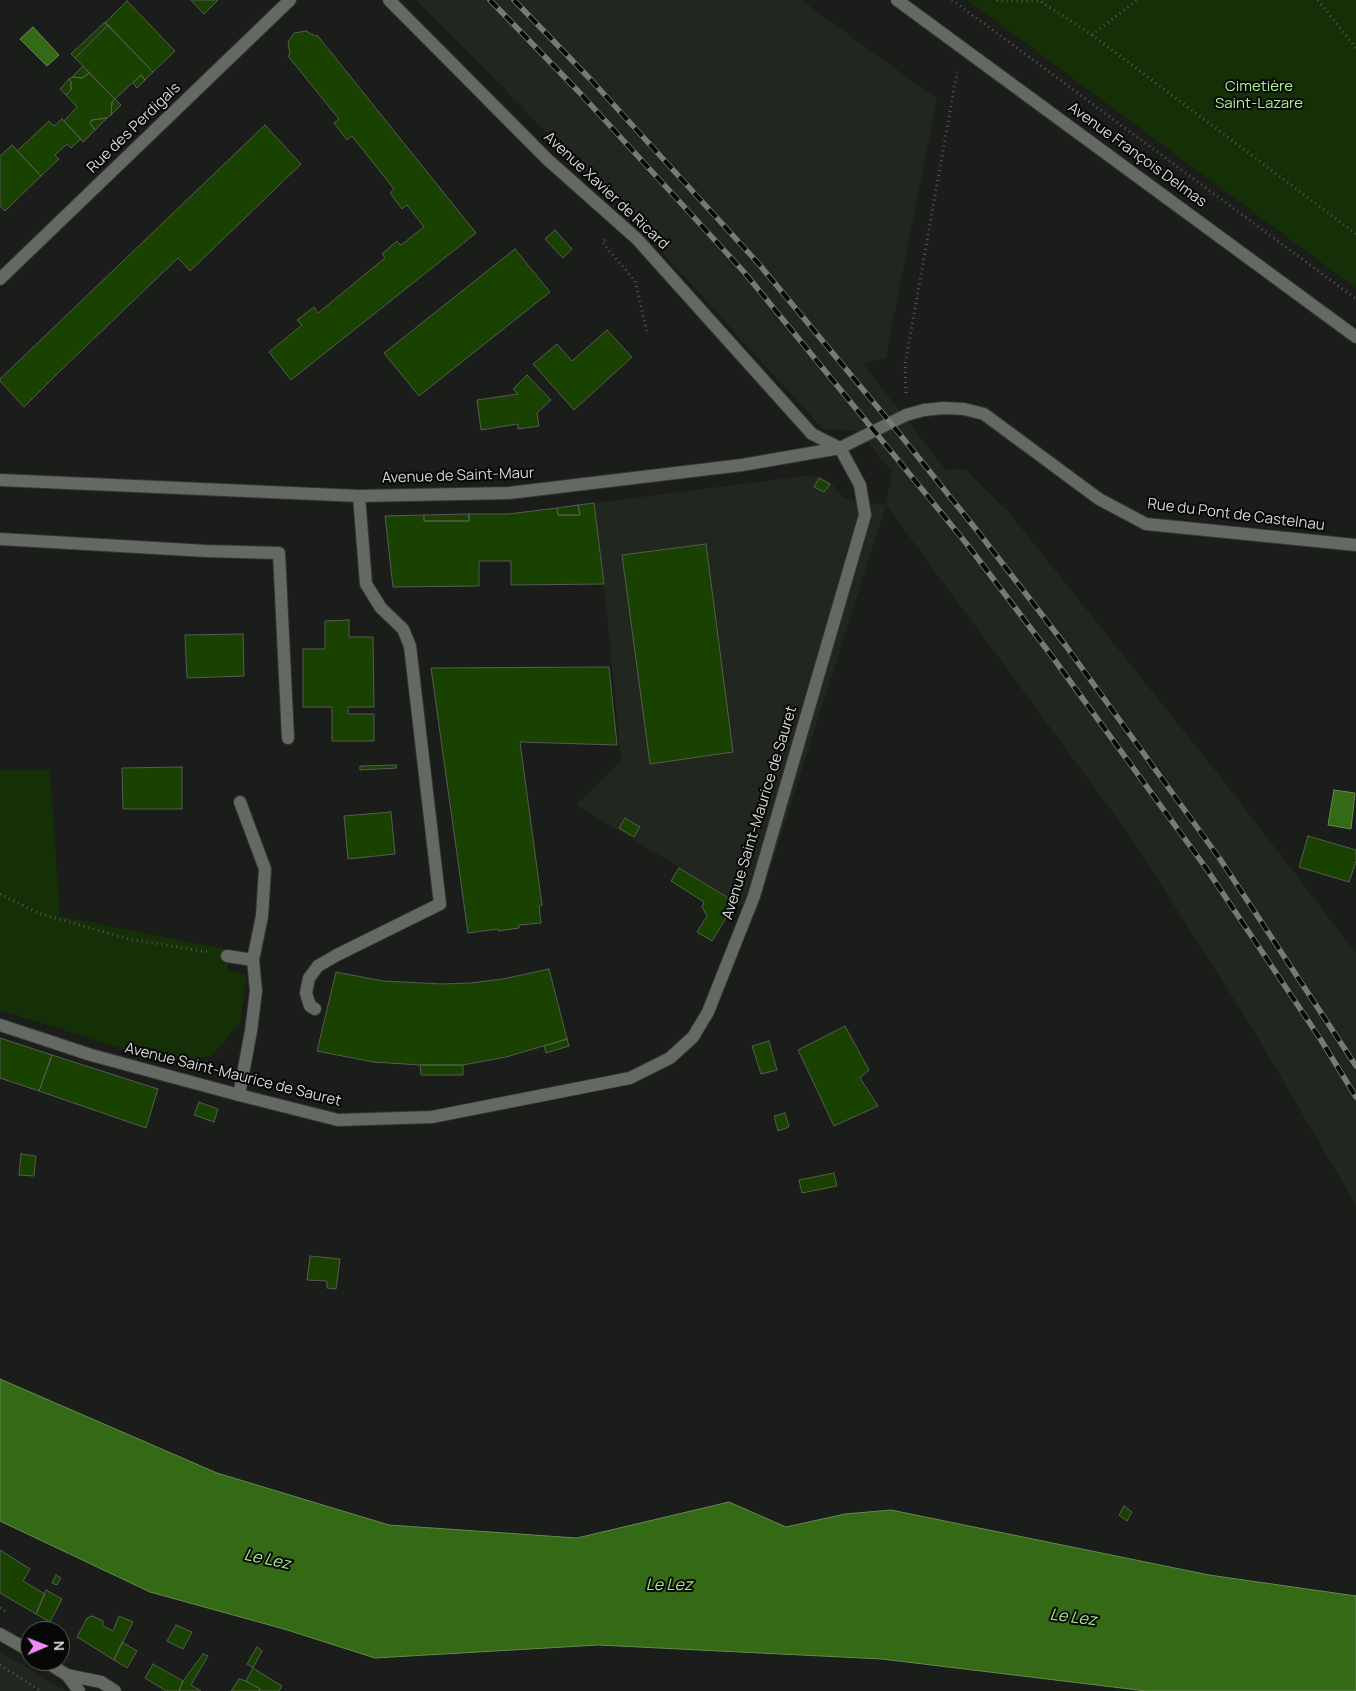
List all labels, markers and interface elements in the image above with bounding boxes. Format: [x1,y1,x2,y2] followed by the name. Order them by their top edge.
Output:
[1215,78,1303,113] park label: Cimetière Saint-Lazare
[84,79,184,177] street label: Rue des Perdigals
[1064,99,1210,211] street label: Avenue François Delmas
[540,128,672,254] street label: Avenue Xavier de Ricard
[381,464,535,488] street label: Avenue de Saint-Maur
[1146,495,1326,535] street label: Rue du Pont de Castelnau
[719,704,801,922] street label: Avenue Saint-Maurice de Sauret
[123,1039,343,1111] street label: Avenue Saint-Maurice de Sauret
[242,1546,292,1574] water label: Le Lez
[646,1576,692,1596] water label: Le Lez
[1049,1606,1097,1630] water label: Le Lez
[20,1621,70,1671] north arrow
[50,1641,69,1651] text: N

